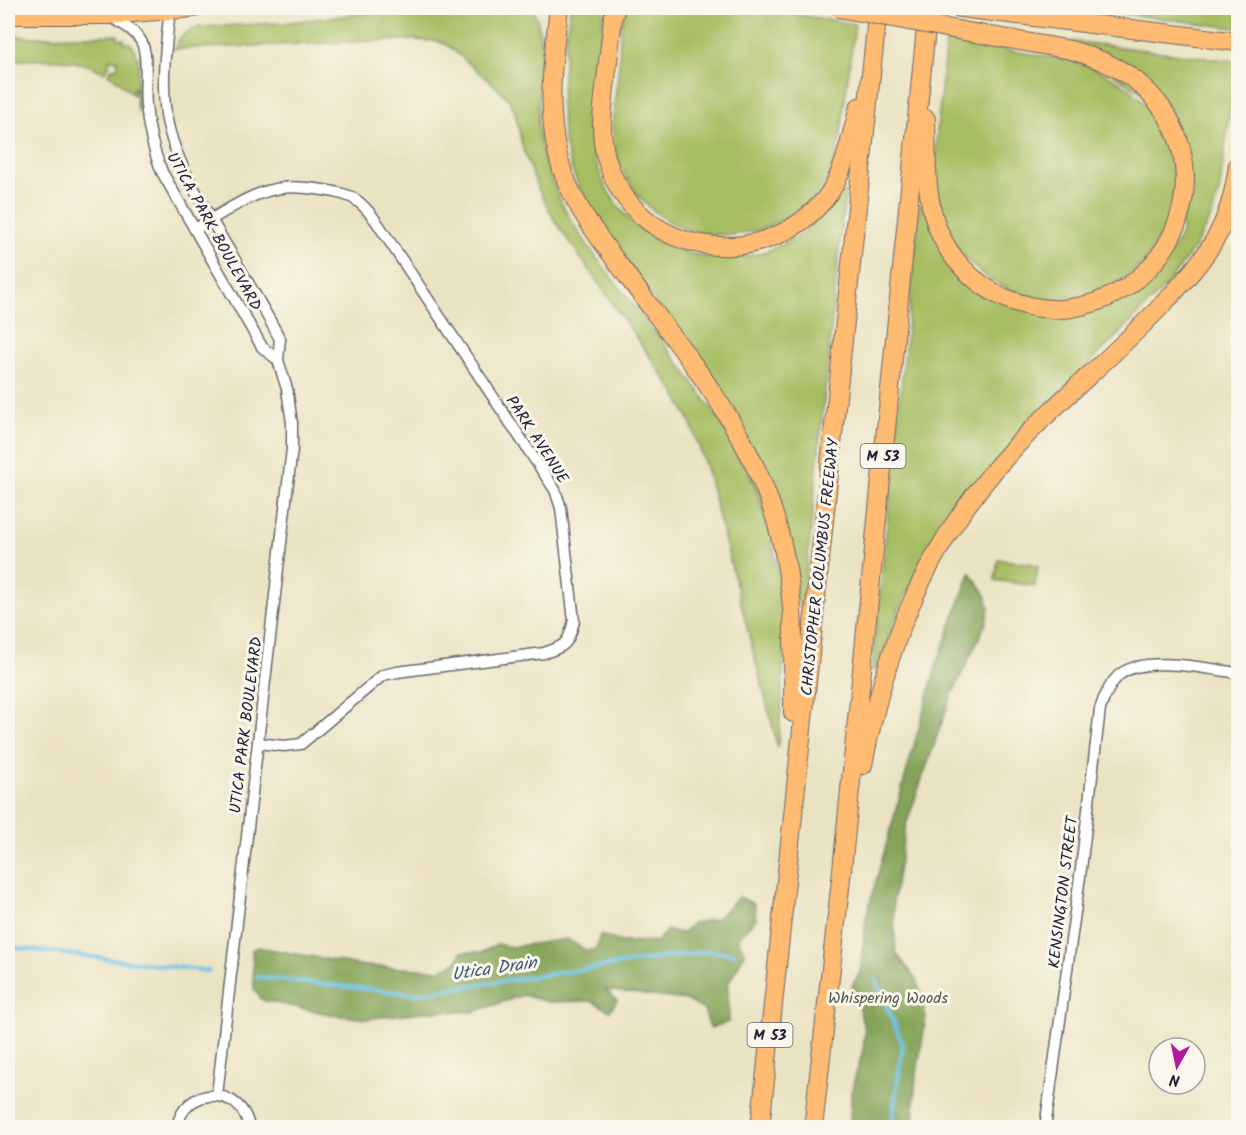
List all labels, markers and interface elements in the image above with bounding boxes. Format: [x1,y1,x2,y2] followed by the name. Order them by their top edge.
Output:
[160,148,268,316] street label: UTICA PARK BOULEVARD
[499,391,575,490] street label: PARK AVENUE
[795,436,847,697] street label: CHRISTOPHER COLUMBUS FREEWAY
[860,444,906,468] road number: M 53
[223,635,270,815] street label: UTICA PARK BOULEVARD
[1042,813,1085,970] street label: KENSINGTON STREET
[450,949,540,990] water label: Utica Drain
[828,986,948,1011] park label: Whispering Woods
[748,1023,792,1047] road number: M 53
[1147,1036,1207,1096] north arrow
[1168,1066,1182,1092] text: N

